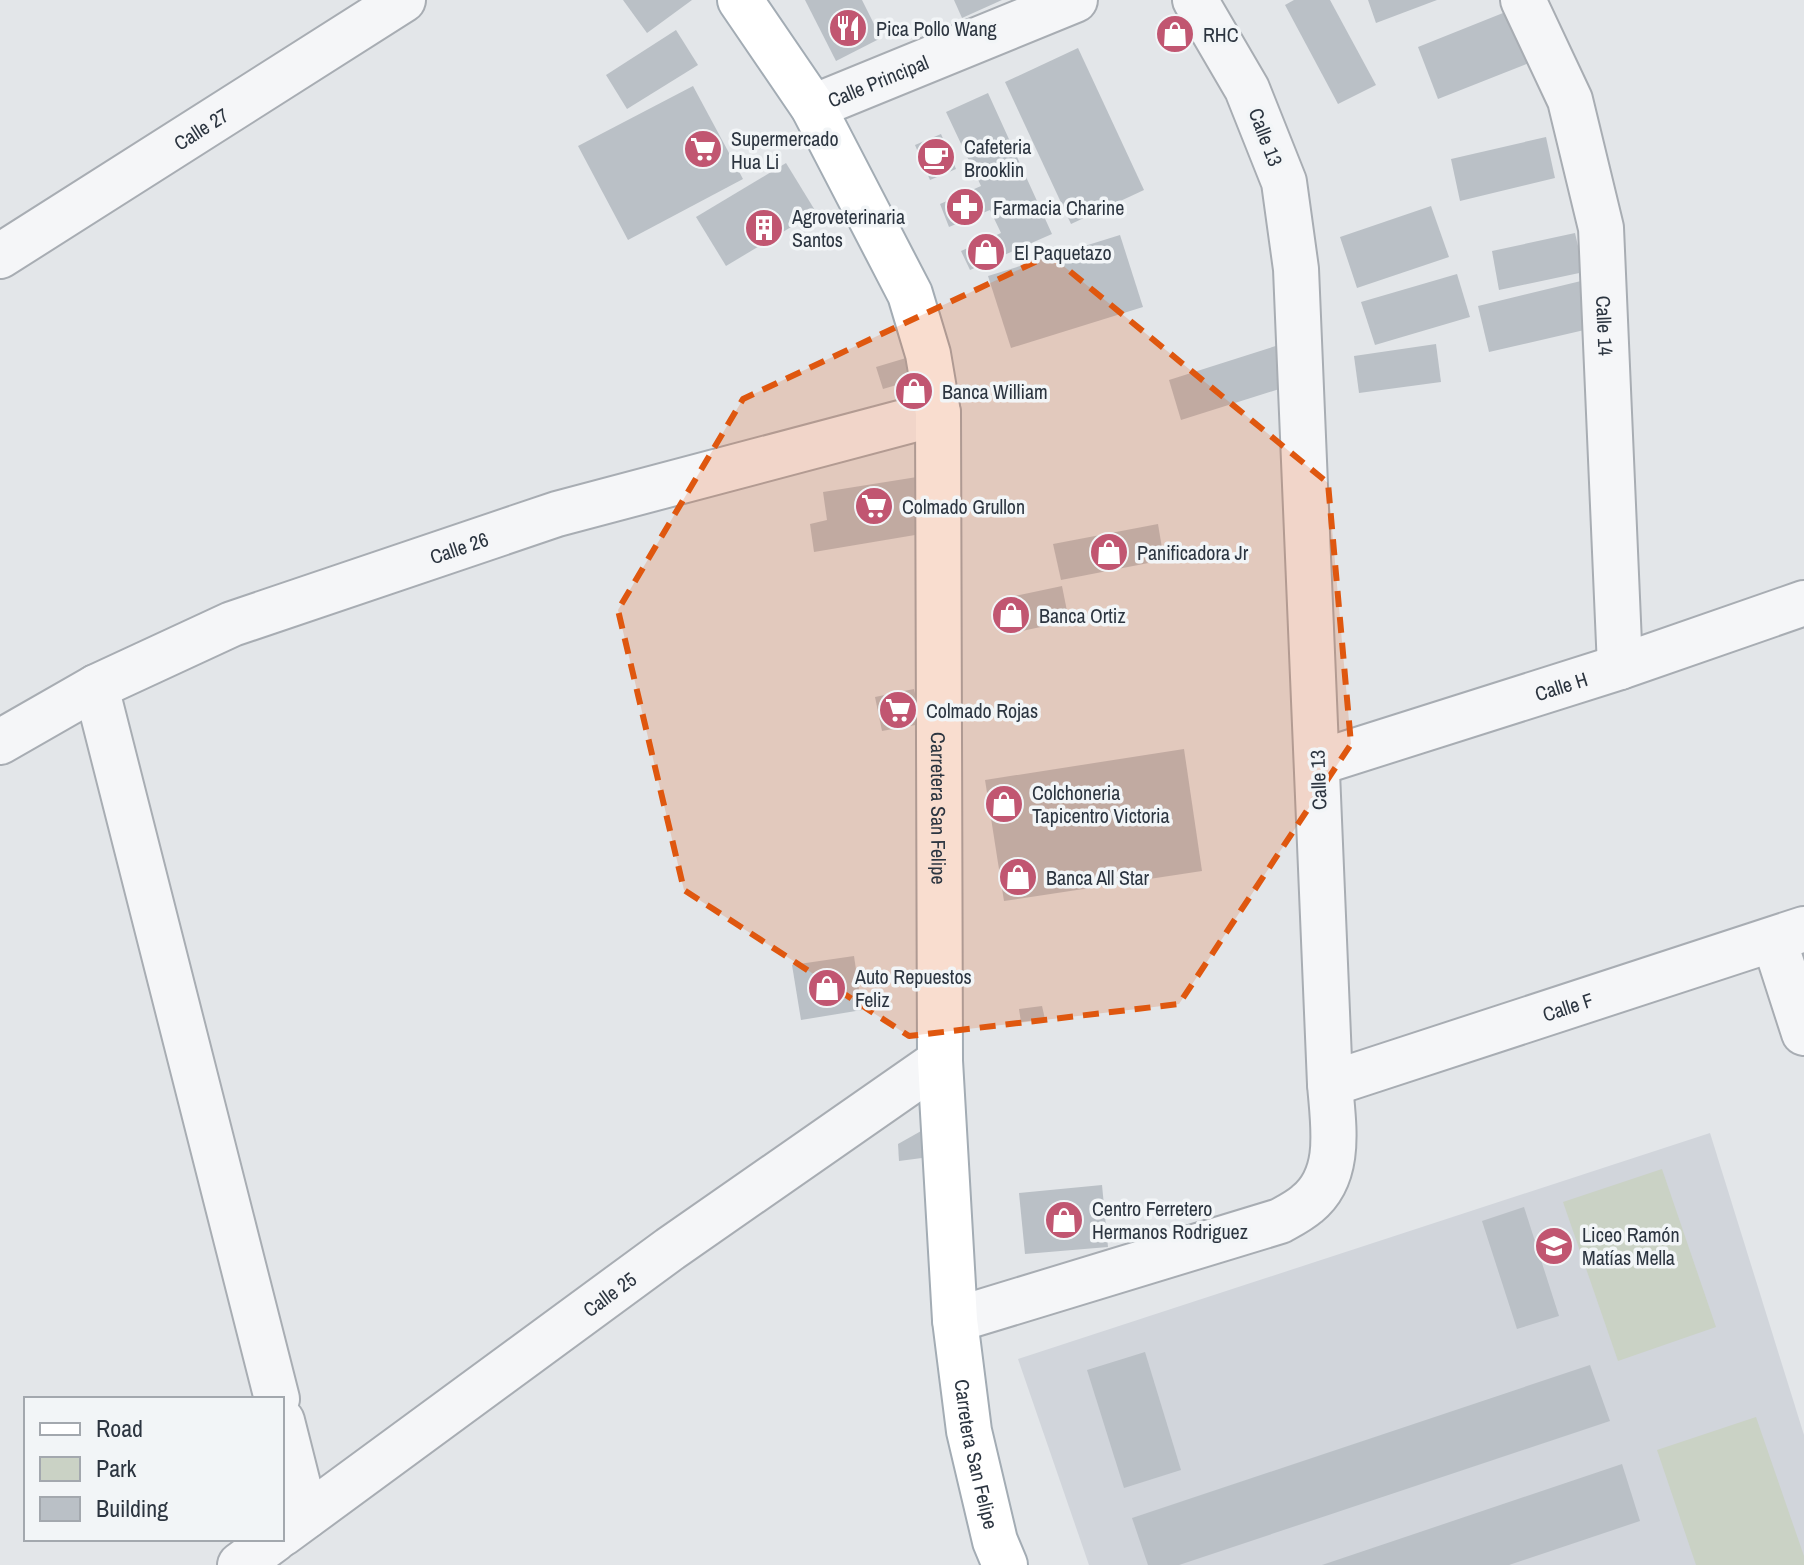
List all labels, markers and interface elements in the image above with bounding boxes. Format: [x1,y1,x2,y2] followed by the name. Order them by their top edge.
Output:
[827,7,869,49] restaurant icon: Pica Pollo Wang
[1154,13,1196,55] shop icon: RHC
[876,15,997,42] place label: Pica Pollo Wang
[1203,21,1239,48] place label: RHC
[823,48,932,113] street label: Calle Principal
[168,101,234,156] street label: Calle 27
[1243,104,1289,170] street label: Calle 13
[731,125,839,175] place label: Supermercado Hua Li
[682,128,724,170] supermarket icon: Supermercado Hua Li
[964,133,1031,183] place label: Cafeteria Brooklin
[915,136,957,178] cafe icon: Cafeteria Brooklin
[944,186,986,228] pharmacy icon: Farmacia Charine
[993,194,1124,221] place label: Farmacia Charine
[791,203,905,253] place label: Agroveterinaria Santos
[743,207,785,249] building icon: Agroveterinaria Santos
[965,231,1007,273] shop icon: El Paquetazo
[1014,239,1112,266] place label: El Paquetazo
[1590,295,1620,356] street label: Calle 14
[893,370,935,412] shop icon: Banca William
[942,378,1048,405] place label: Banca William
[853,485,895,527] supermarket icon: Colmado Grullon
[902,493,1025,520] place label: Colmado Grullon
[426,525,492,570] street label: Calle 26
[1088,531,1130,573] shop icon: Panificadora Jr
[1137,539,1249,566] place label: Panificadora Jr
[990,594,1032,636] shop icon: Banca Ortiz
[1039,602,1126,629] place label: Banca Ortiz
[1531,665,1591,707] street label: Calle H
[877,689,919,731] supermarket icon: Colmado Rojas
[926,697,1038,724] place label: Colmado Rojas
[925,732,953,885] street label: Carretera San Felipe
[1303,749,1333,811] street label: Calle 13
[1032,779,1170,829] place label: Colchoneria Tapicentro Victoria
[983,783,1025,825] shop icon: Colchoneria Tapicentro Victoria
[997,856,1039,898] shop icon: Banca All Star
[1046,864,1150,891] place label: Banca All Star
[854,963,972,1013] place label: Auto Repuestos Feliz
[806,967,848,1009] shop icon: Auto Repuestos Feliz
[1539,985,1597,1027] street label: Calle F
[1092,1195,1248,1245] place label: Centro Ferretero Hermanos Rodriguez
[1043,1199,1085,1241] shop icon: Centro Ferretero Hermanos Rodriguez
[1582,1221,1680,1271] place label: Liceo Ramón Matías Mella
[1533,1225,1575,1267] school or university icon: Liceo Ramón Matías Mella
[577,1265,641,1322] street label: Calle 25
[949,1378,1005,1532] street label: Carretera San Felipe
[24,1397,284,1541] legend
[96,1412,143,1444] text: Road
[96,1452,137,1484] text: Park
[96,1492,168,1524] text: Building

